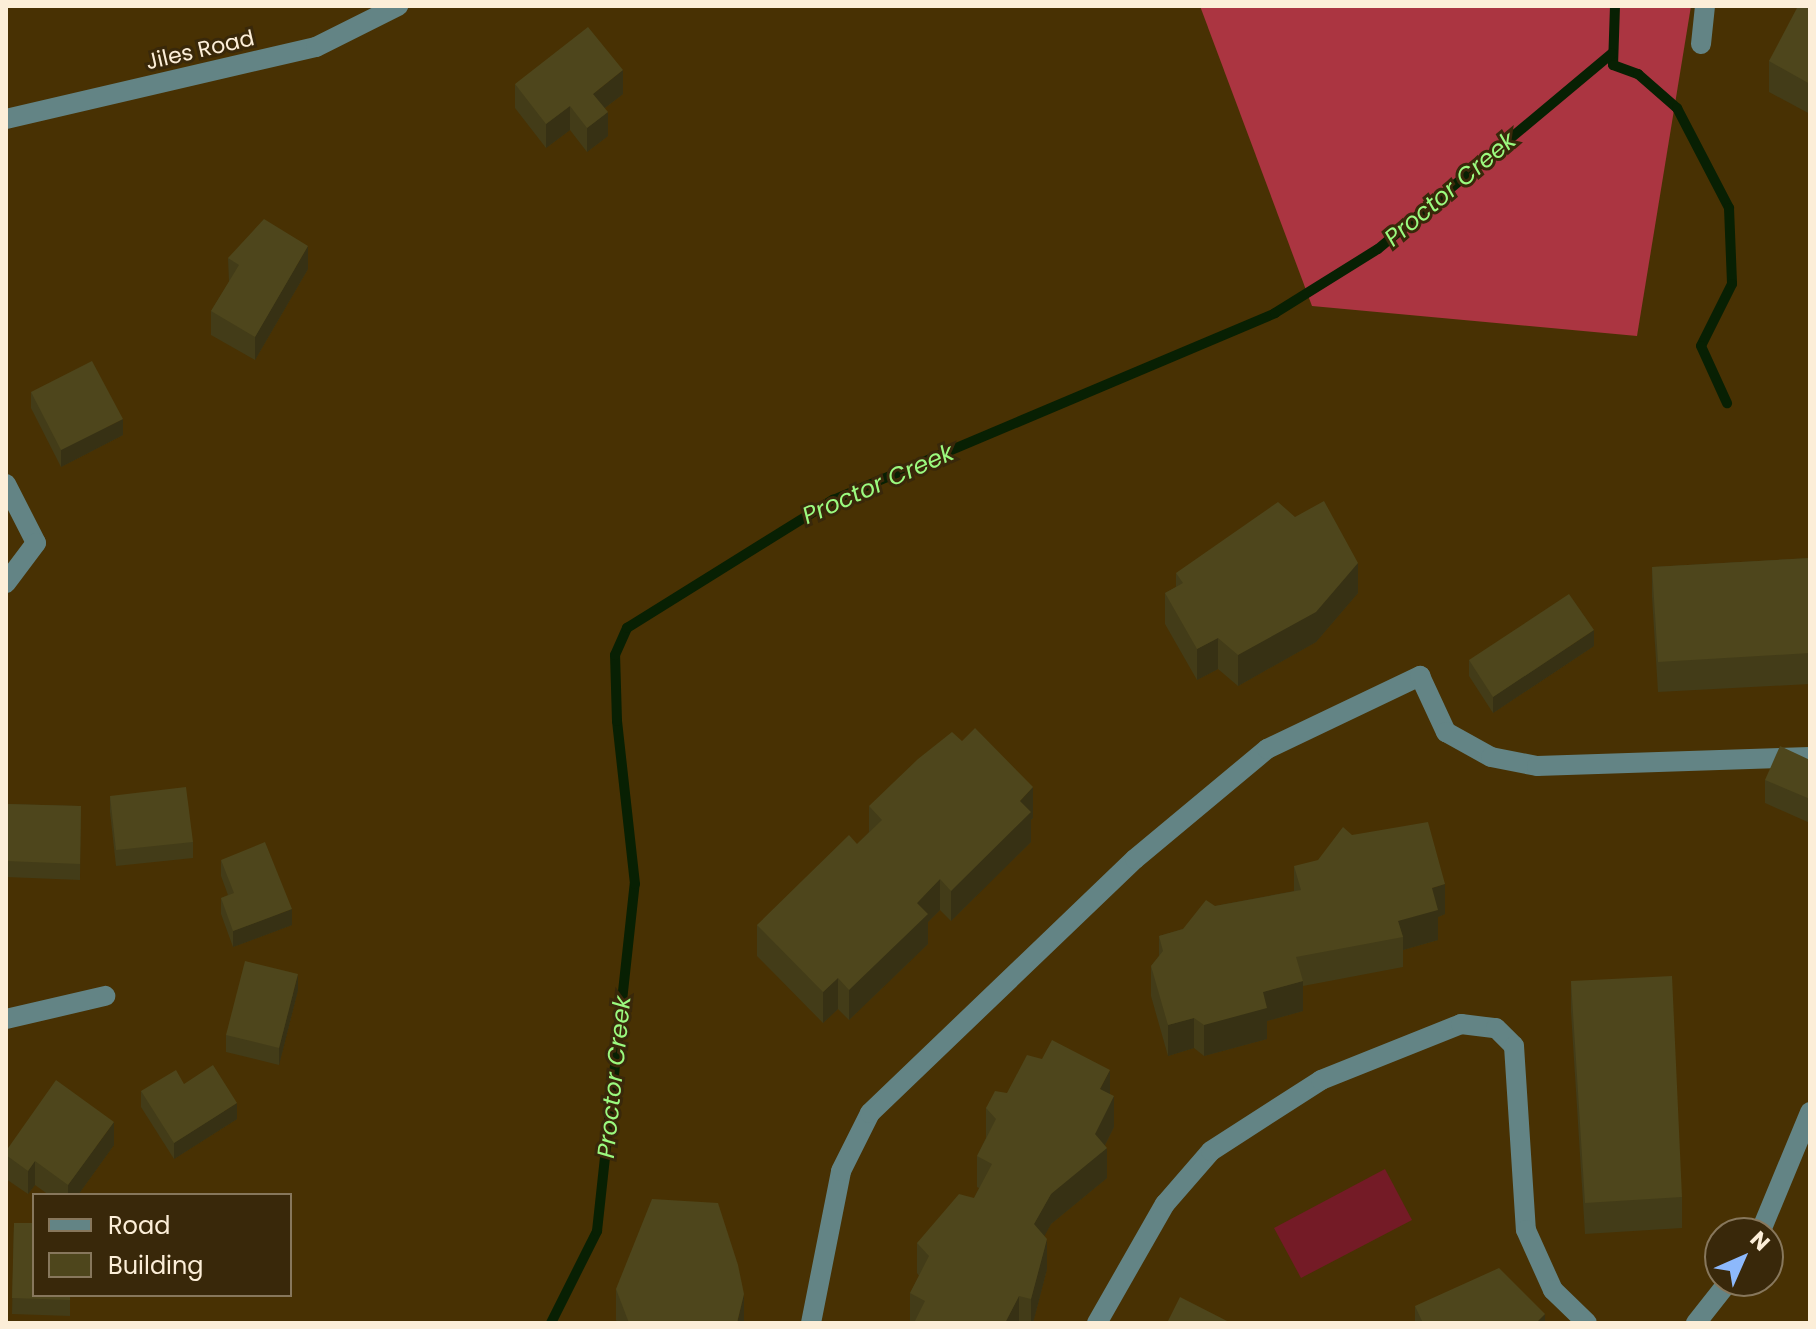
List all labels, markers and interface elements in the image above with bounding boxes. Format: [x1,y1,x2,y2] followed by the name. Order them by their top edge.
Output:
[143,25,257,75] street label: Jiles Road
[1378,126,1522,252] water label: Proctor Creek
[798,438,958,530] water label: Proctor Creek
[591,995,637,1159] water label: Proctor Creek
[32,1193,292,1297] legend
[108,1209,170,1242] text: Road
[1704,1217,1784,1297] north arrow
[1743,1224,1777,1258] text: N
[108,1249,204,1282] text: Building

